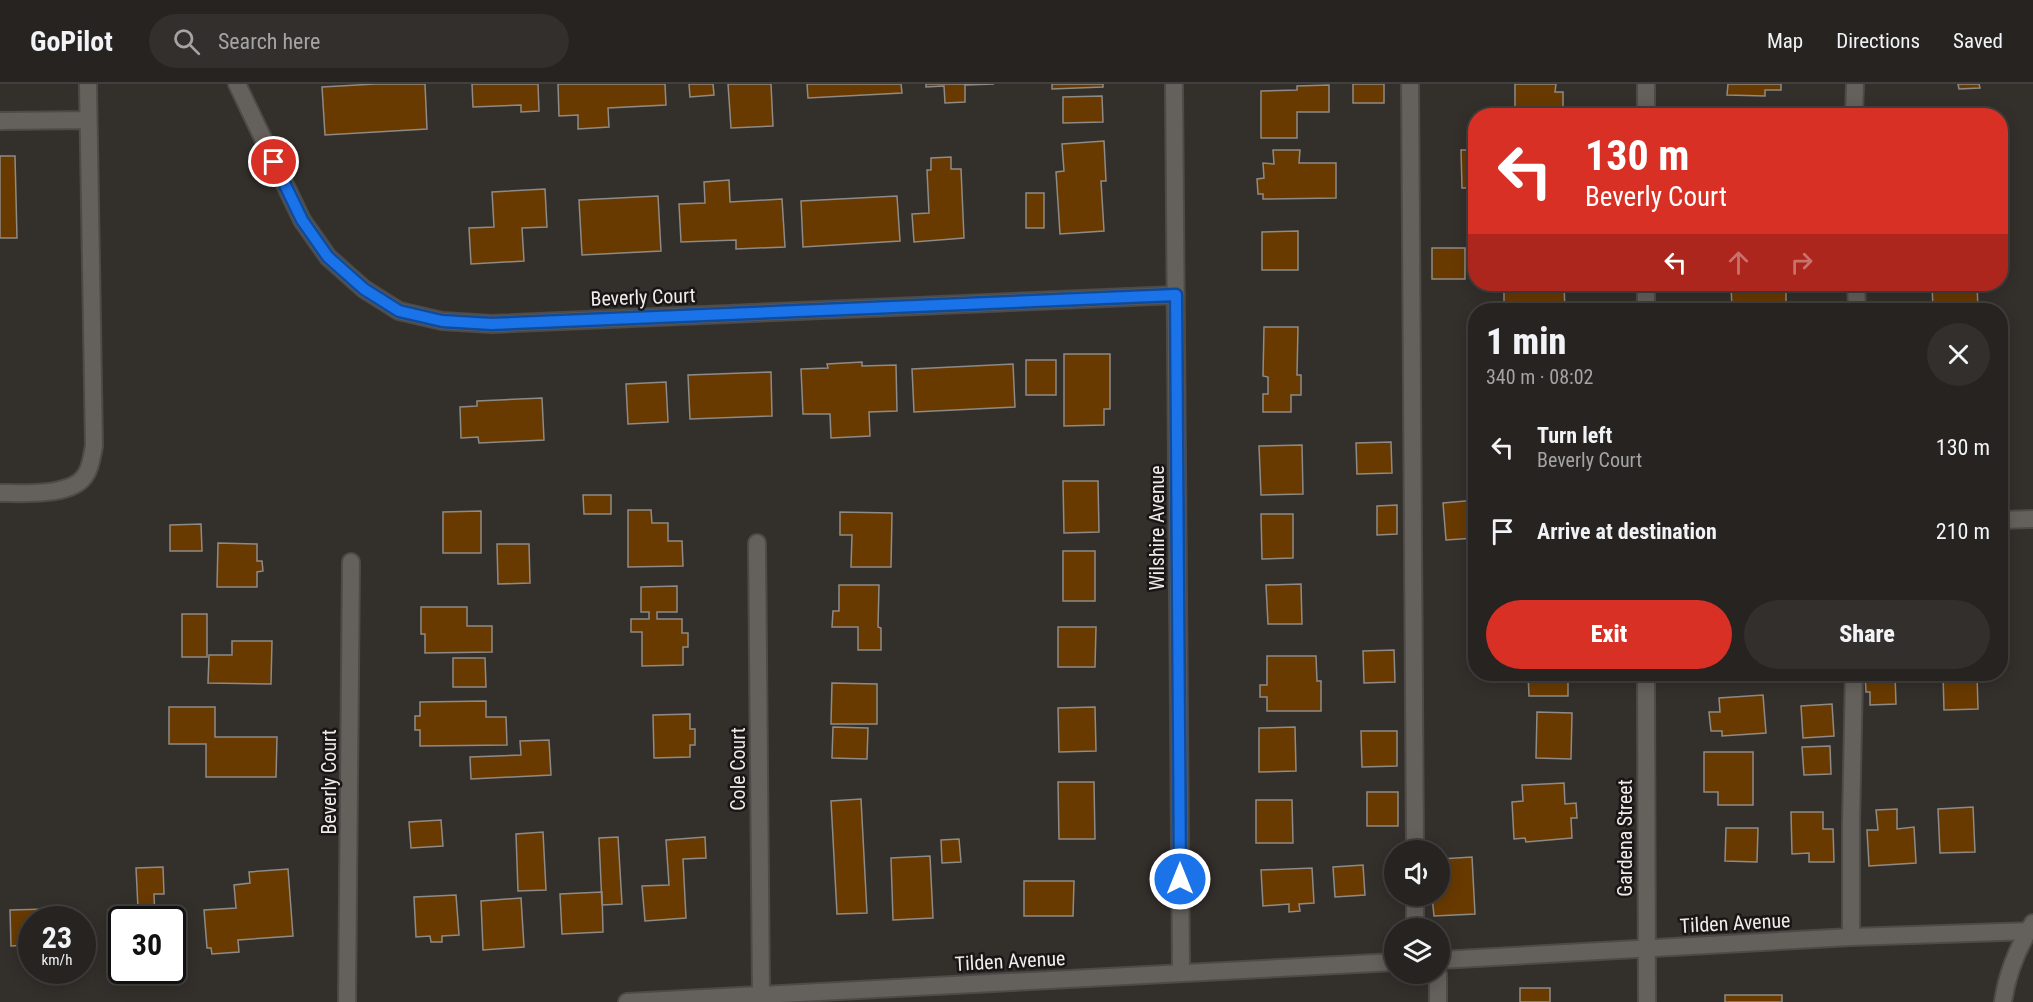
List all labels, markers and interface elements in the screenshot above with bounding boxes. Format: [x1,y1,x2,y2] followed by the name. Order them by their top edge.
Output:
[149,14,569,68] search box
[30,25,113,58] text: GoPilot
[170,25,203,58] icon: search
[218,29,320,54] text: Search here
[1767,29,1803,53] text: Map
[1836,29,1920,53] text: Directions
[1953,29,2003,53] text: Saved
[1585,131,1690,180] text: 130 m
[1486,132,1564,210] icon: left
[248,136,299,187] pin
[257,145,290,178] icon: arrive
[1585,181,1727,213] text: Beverly Court
[1659,246,1692,279] icon: left
[1722,246,1755,279] icon: ahead
[1785,246,1818,279] icon: right
[590,283,696,311] street label: Beverly Court
[1486,321,1566,363] text: 1 min
[1927,323,1990,386] button: close
[1486,365,1593,389] text: 340 m · 08:02
[1537,423,1612,448] text: Turn left
[1486,431,1519,464] icon: left
[1936,435,1990,460] text: 130 m
[1537,448,1642,472] text: Beverly Court
[1145,465,1169,591] street label: Wilshire Avenue
[1486,515,1519,548] icon: arrive
[1537,519,1717,544] text: Arrive at destination
[1936,519,1990,544] text: 210 m
[1486,600,1732,669] button: Exit
[1744,600,1990,669] button: Share
[726,727,750,811] street label: Cole Court
[317,729,341,835] street label: Beverly Court
[1613,779,1637,897] street label: Gardena Street
[1384,840,1450,984] map controls
[1384,840,1450,906] button: sound
[1148,847,1212,911] position arrow
[108,906,186,984] speed limit sign: 30
[1679,908,1791,938] street label: Tilden Avenue
[1384,918,1450,984] button: layers
[42,920,72,955] text: 23
[954,946,1066,976] street label: Tilden Avenue
[42,951,72,969] text: km/h

